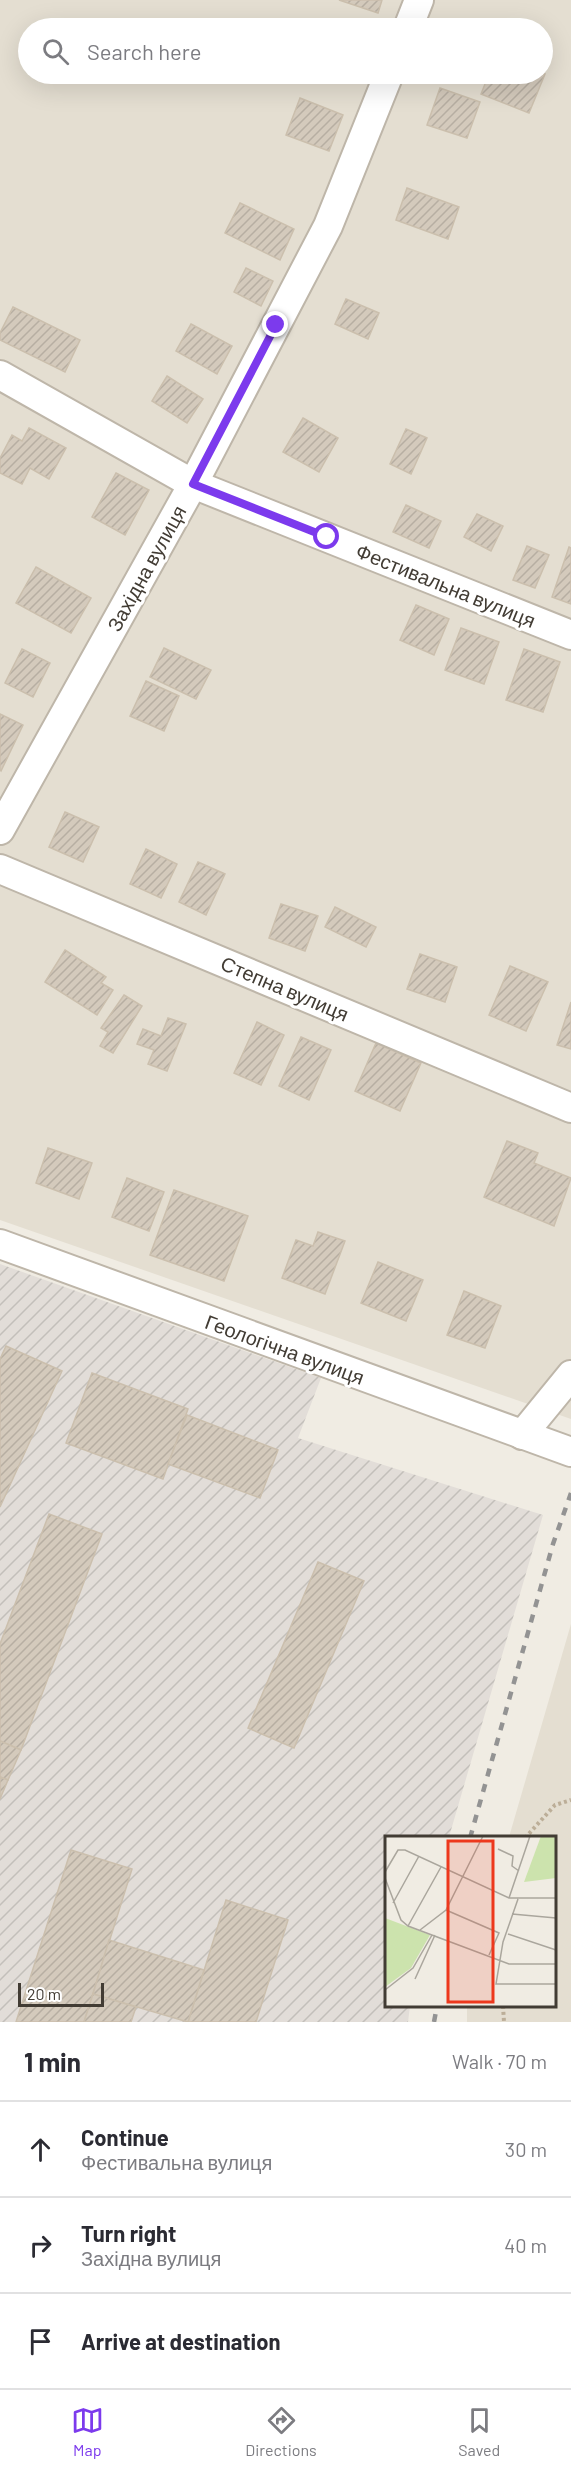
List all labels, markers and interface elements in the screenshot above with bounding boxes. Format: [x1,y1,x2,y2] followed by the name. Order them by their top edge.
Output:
[18,18,553,84] search box
[39,35,72,68] icon: search
[87,38,201,64] text: Search here
[262,311,288,337] route end
[101,501,191,635] street label: Західна вулиця
[313,523,339,549] route start
[353,538,539,632] street label: Фестивальна вулиця
[218,950,352,1026] street label: Степна вулиця
[202,1309,368,1389] street label: Геологічна вулиця
[385,1836,556,2007] inset map
[18,1980,104,2008] scale bar
[27,1984,61,2003] text: 20 m
[24,2046,81,2077] text: 1 min
[452,2049,547,2073] text: Walk · 70 m
[81,2124,169,2150] text: Continue
[24,2133,57,2166] icon: ahead
[505,2137,547,2161] text: 30 m
[81,2150,272,2174] text: Фестивальна вулиця
[81,2220,176,2246] text: Turn right
[24,2229,57,2262] icon: right
[504,2233,547,2257] text: 40 m
[81,2246,221,2270] text: Західна вулиця
[24,2325,57,2358] icon: arrive
[81,2328,280,2354] text: Arrive at destination
[71,2404,104,2459] tab: Map
[245,2404,317,2459] tab: Directions
[458,2404,500,2459] tab: Saved

